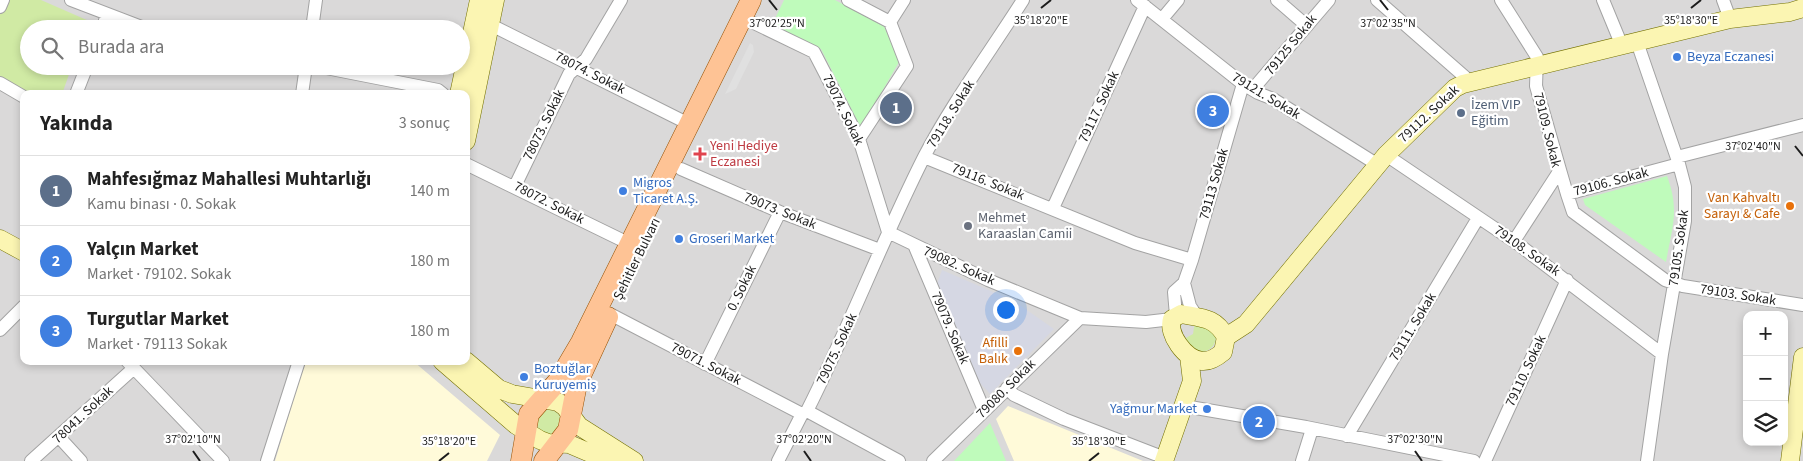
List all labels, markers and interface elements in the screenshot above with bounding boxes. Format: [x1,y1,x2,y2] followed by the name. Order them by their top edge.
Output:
[1260,10,1322,80] street label: 79125 Sokak
[1014,12,1068,29] text: 35°18'20"E
[1664,12,1718,29] text: 35°18'30"E
[749,15,805,32] text: 37°02'25"N
[1360,15,1416,32] text: 37°02'35"N
[20,20,470,75] search box
[38,34,66,62] icon: search
[78,34,164,61] text: Burada ara
[551,47,629,99] street label: 78074. Sokak
[1687,47,1774,67] place label: Beyza Eczanesi
[1671,51,1683,63] marker: Beyza Eczanesi
[1074,68,1124,146] street label: 79117. Sokak
[1228,68,1304,124] street label: 79121. Sokak
[817,71,869,149] street label: 79074. Sokak
[922,76,980,152] street label: 79118. Sokak
[1394,80,1464,148] street label: 79112. Sokak
[518,86,570,164] street label: 78073. Sokak
[880,89,912,127] pin: 1
[1528,90,1566,170] street label: 79109. Sokak
[1197,92,1229,130] pin: 3
[1471,95,1521,131] place label: İzem VIP Eğitim
[1455,107,1467,119] marker: İzem VIP Eğitim
[40,108,113,138] text: Yakında
[399,112,450,134] text: 3 sonuç
[709,136,778,172] place label: Yeni Hediye Eczanesi
[1725,138,1781,155] text: 37°02'40"N
[1194,146,1234,222] street label: 79113 Sokak
[694,148,706,160] marker: Yeni Hediye Eczanesi
[949,158,1027,206] street label: 79116. Sokak
[1571,162,1651,202] street label: 79106. Sokak
[87,166,371,193] text: Mahfesığmaz Mahallesi Muhtarlığı
[633,173,698,209] place label: Migros Ticaret A.Ş.
[510,177,588,229] street label: 78072. Sokak
[52,180,60,202] text: 1
[410,180,450,202] text: 140 m
[617,185,629,197] marker: Migros Ticaret A.Ş.
[741,187,819,235] street label: 79073. Sokak
[1704,188,1780,224] place label: Van Kahvaltı Sarayı & Cafe
[87,193,236,215] text: Kamu binası · 0. Sokak
[1784,200,1796,212] marker: Van Kahvaltı Sarayı & Cafe
[978,208,1072,244] place label: Mehmet Karaaslan Camii
[1664,208,1694,287] street label: 79105. Sokak
[608,214,666,304] street label: Şehitler Bulvarı
[962,220,974,232] marker: Mehmet Karaaslan Camii
[1490,221,1564,281] street label: 79108. Sokak
[689,229,774,249] place label: Groseri Market
[673,233,685,245] marker: Groseri Market
[87,236,199,263] text: Yalçın Market
[920,241,998,291] street label: 79082. Sokak
[52,250,60,272] text: 2
[410,250,450,272] text: 180 m
[722,261,762,314] street label: 0. Sokak
[87,263,231,285] text: Market · 79102. Sokak
[1698,279,1778,311] street label: 79103. Sokak
[926,289,974,367] street label: 79079. Sokak
[1385,289,1441,365] street label: 79111. Sokak
[993,297,1019,323] your location
[87,306,229,333] text: Turgutlar Market
[812,310,862,388] street label: 79075. Sokak
[1743,311,1788,446] map controls
[1743,311,1788,356] button: +
[52,320,60,342] text: 3
[410,320,450,342] text: 180 m
[1501,332,1551,410] street label: 79110. Sokak
[87,333,227,355] text: Market · 79113 Sokak
[979,333,1008,369] place label: Afilli Balık
[667,338,745,390] street label: 79071. Sokak
[1012,345,1024,357] marker: Afilli Balık
[972,355,1040,423] street label: 79080. Sokak
[1743,356,1788,401] button: −
[534,359,596,395] place label: Boztuğlar Kuruyemiş
[518,371,530,383] marker: Boztuğlar Kuruyemiş
[48,381,118,449] street label: 78041. Sokak
[1109,399,1197,419] place label: Yağmur Market
[1743,401,1788,446] button: layers
[1201,403,1213,415] marker: Yağmur Market
[1243,403,1275,441] pin: 2
[165,431,221,448] text: 37°02'10"N
[776,431,832,448] text: 37°02'20"N
[1387,431,1443,448] text: 37°02'30"N
[422,433,476,450] text: 35°18'20"E
[1072,433,1126,450] text: 35°18'30"E

